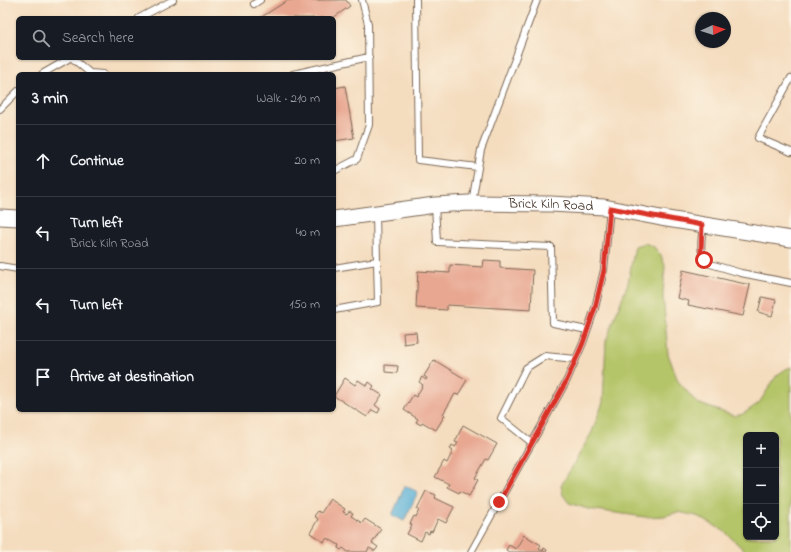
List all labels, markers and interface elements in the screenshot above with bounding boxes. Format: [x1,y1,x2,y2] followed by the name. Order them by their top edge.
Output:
[695,12,731,48] north arrow
[16,16,336,60] search box
[30,27,52,49] icon: search
[62,27,134,49] text: Search here
[32,86,68,111] text: 3 min
[256,89,320,108] text: Walk · 210 m
[32,150,54,172] icon: ahead
[70,150,124,172] text: Continue
[295,151,320,170] text: 20 m
[507,193,594,217] street label: Brick Kiln Road
[70,212,123,234] text: Turn left
[32,222,54,244] icon: left
[296,223,320,242] text: 40 m
[70,234,149,253] text: Brick Kiln Road
[695,251,713,269] route start
[32,294,54,316] icon: left
[70,294,123,316] text: Turn left
[289,295,320,314] text: 150 m
[32,366,54,388] icon: arrive
[70,366,194,388] text: Arrive at destination
[743,432,779,540] map controls
[743,432,779,468] button: +
[743,468,779,504] button: −
[490,493,508,511] route end
[743,504,779,540] button: locate

